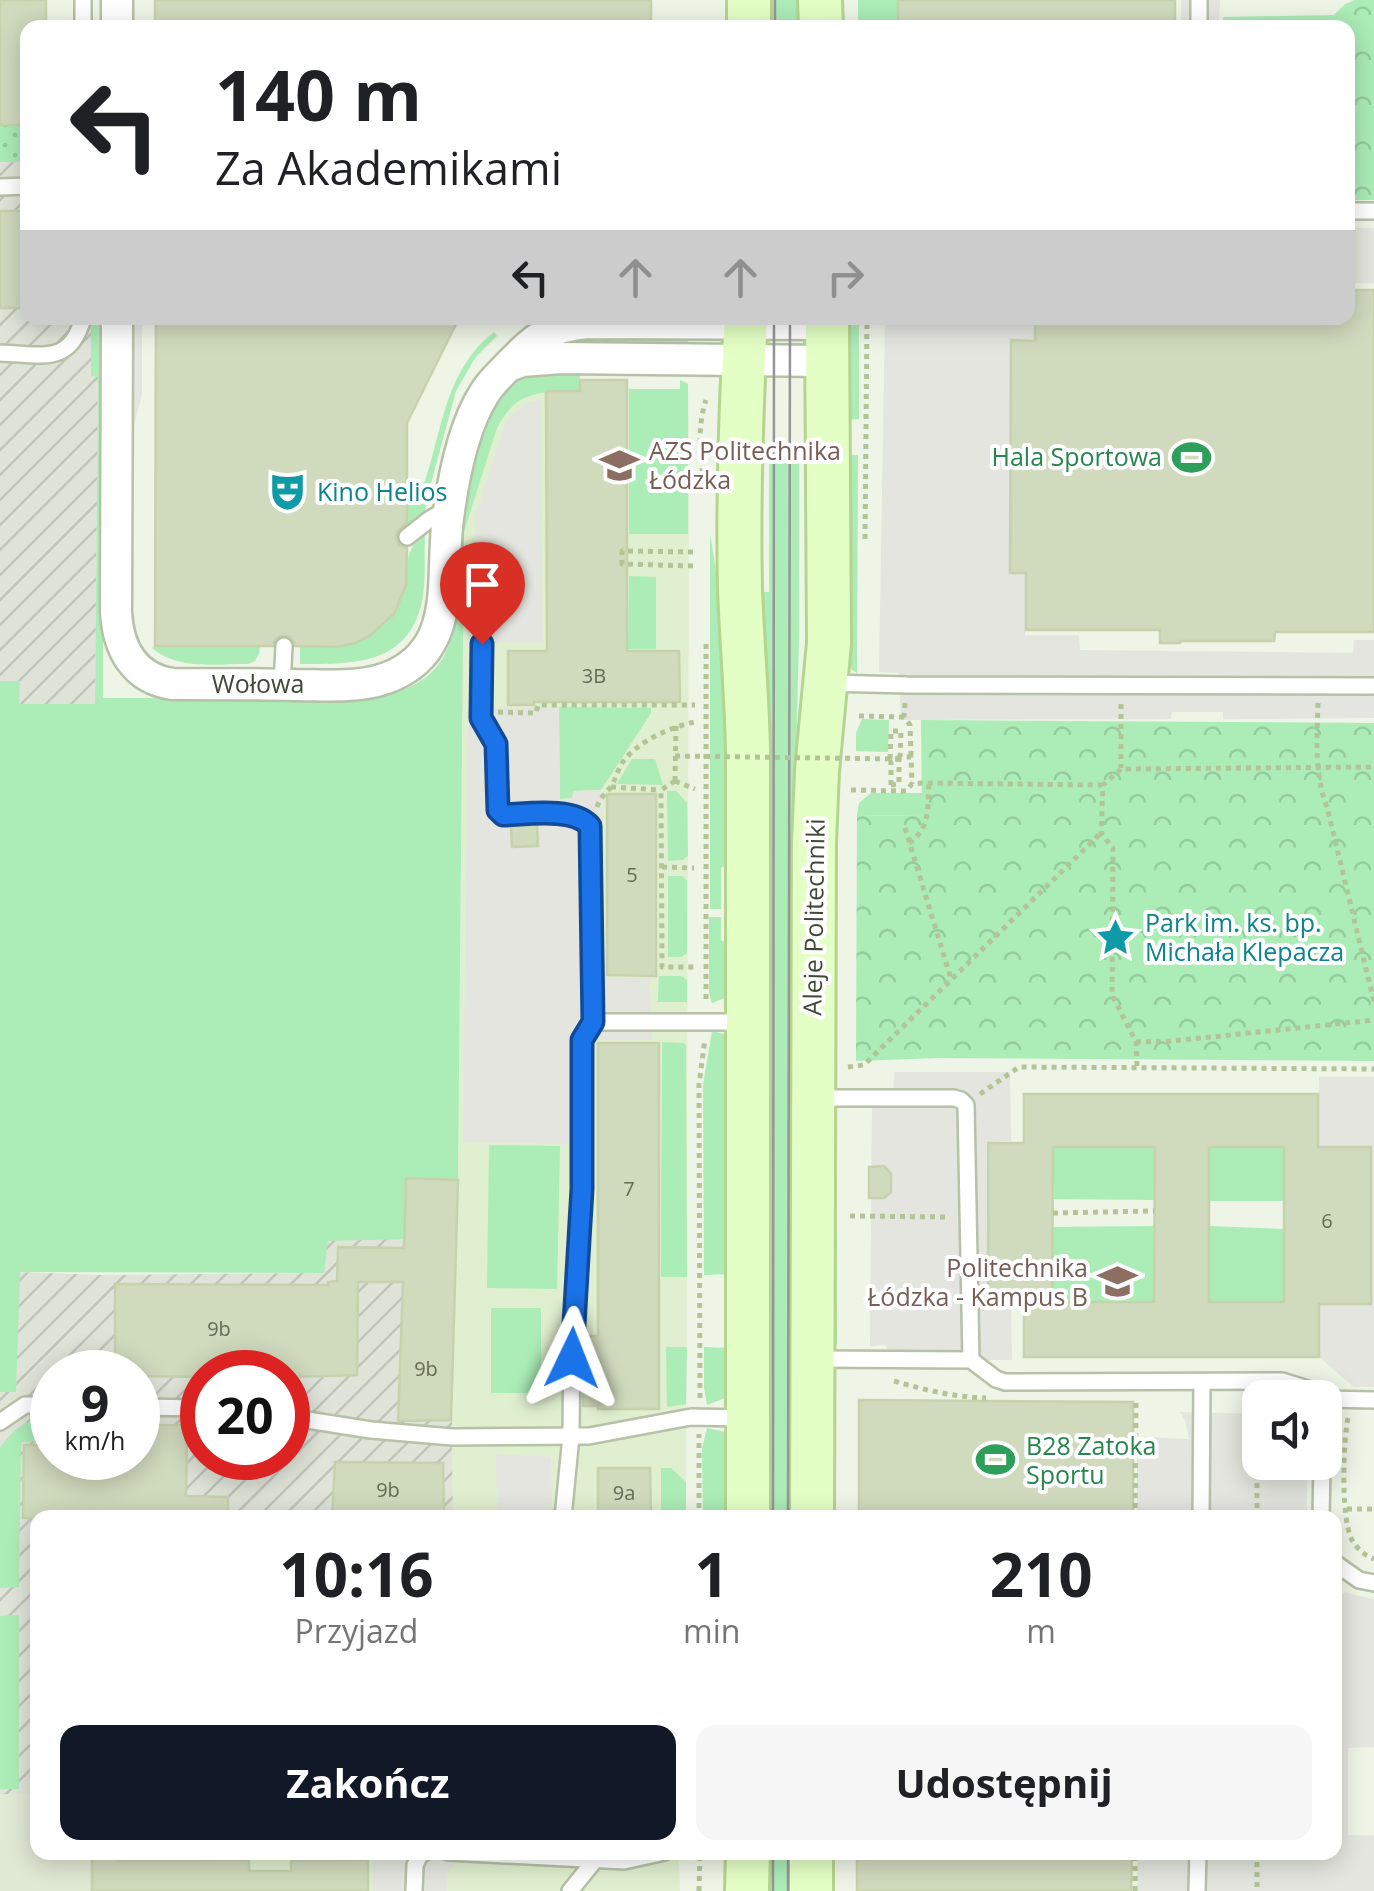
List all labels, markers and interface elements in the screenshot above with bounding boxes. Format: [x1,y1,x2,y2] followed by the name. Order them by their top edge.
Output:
[215,46,422,142] text: 140 m
[50,60,180,190] icon: left
[215,137,562,198] text: Za Akademikami
[503,250,558,305] icon: left
[608,250,663,305] icon: ahead
[713,250,768,305] icon: ahead
[818,250,873,305] icon: right
[649,433,841,496] place label: AZS Politechnika Łódzka
[1171,436,1213,478] sports icon: Hala Sportowa
[992,439,1162,473] place label: Hala Sportowa
[598,444,640,486] school or university icon: AZS Politechnika Łódzka
[266,471,308,513] theatre icon: Kino Helios
[317,474,448,508] place label: Kino Helios
[440,542,525,645] pin
[455,557,510,612] icon: arrive
[582,662,606,689] house number: 3B
[212,666,304,700] street label: Wołowa
[794,818,832,1016] street label: Aleje Politechniki
[626,861,638,888] house number: 5
[1145,905,1344,968] place label: Park im. ks. bp. Michała Klepacza
[1094,916,1136,958] place icon: Park im. ks. bp. Michała Klepacza
[623,1175,635,1202] house number: 7
[1321,1207,1333,1234] house number: 6
[867,1250,1088,1313] place label: Politechnika Łódzka - Kampus B
[1097,1261,1139,1303] school or university icon: Politechnika Łódzka - Kampus B
[520,1306,624,1410] position arrow
[207,1315,231,1342] house number: 9b
[180,1350,310,1480] speed limit sign: 20
[414,1355,438,1382] house number: 9b
[81,1369,109,1437] text: 9
[1242,1380,1342,1480] map controls
[1242,1380,1342,1480] button: sound
[65,1423,125,1457] text: km/h
[1026,1428,1156,1491] place label: B28 Zatoka Sportu
[975,1439,1017,1481] sports icon: B28 Zatoka Sportu
[376,1476,400,1503] house number: 9b
[613,1479,635,1506] house number: 9a
[279,1533,434,1615] text: 10:16
[695,1533,729,1615] text: 1
[990,1533,1093,1615] text: 210
[295,1609,418,1652] text: Przyjazd
[683,1609,740,1652] text: min
[1026,1609,1056,1652] text: m
[60,1725,676,1840] button: Zakończ
[696,1725,1312,1840] button: Udostępnij

